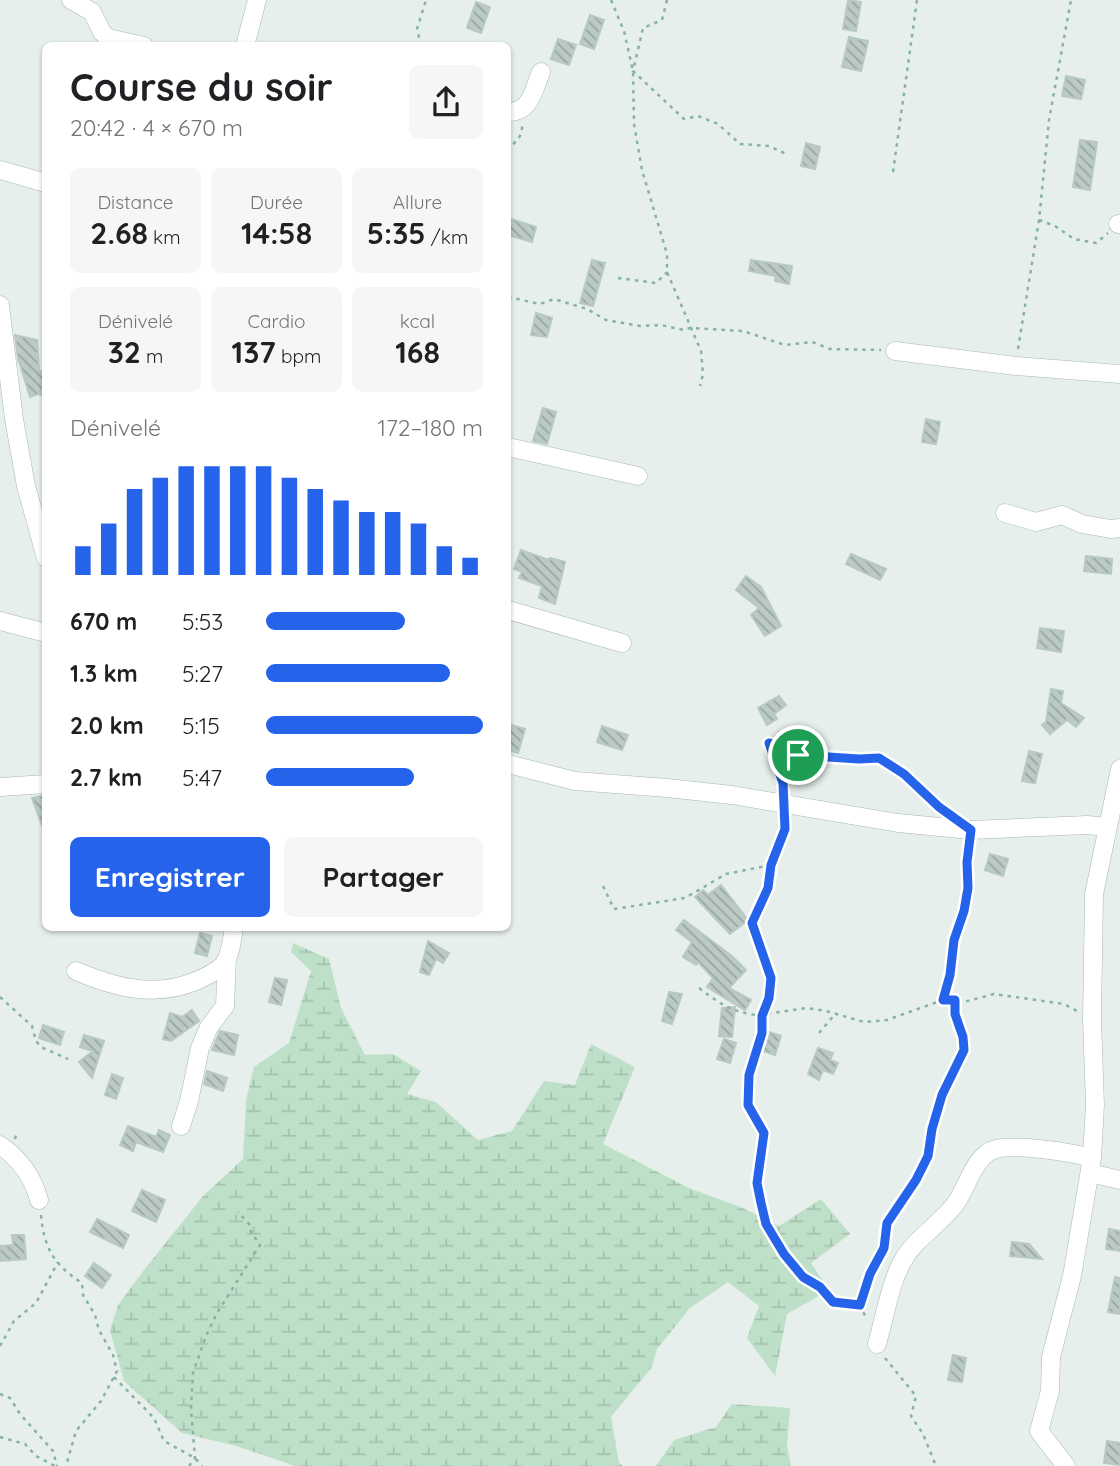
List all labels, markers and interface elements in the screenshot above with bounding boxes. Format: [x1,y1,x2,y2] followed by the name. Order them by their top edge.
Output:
[70,63,333,111] text: Course du soir
[409,65,483,139] button: share
[70,113,243,142] text: 20:42 · 4 × 670 m
[97,190,174,214] text: Distance
[250,190,303,214] text: Durée
[393,190,442,214] text: Allure
[90,214,148,252] text: 2.68
[241,214,312,252] text: 14:58
[367,214,426,252] text: 5:35
[148,225,181,249] text: km
[426,225,468,249] text: /km
[98,309,173,333] text: Dénivelé
[248,309,305,333] text: Cardio
[400,309,435,333] text: kcal
[108,333,141,371] text: 32
[232,333,276,371] text: 137
[395,333,440,371] text: 168
[141,344,163,368] text: m
[276,344,321,368] text: bpm
[70,413,161,442] text: Dénivelé
[377,413,483,442] text: 172–180 m
[70,607,137,636] text: 670 m
[182,607,223,636] text: 5:53
[70,659,138,688] text: 1.3 km
[182,659,223,688] text: 5:27
[70,711,144,740] text: 2.0 km
[182,711,220,740] text: 5:15
[768,725,828,785] pin
[779,736,817,774] icon: arrive
[70,763,142,792] text: 2.7 km
[182,763,222,792] text: 5:47
[70,837,270,917] button: Enregistrer
[284,837,483,917] button: Partager

